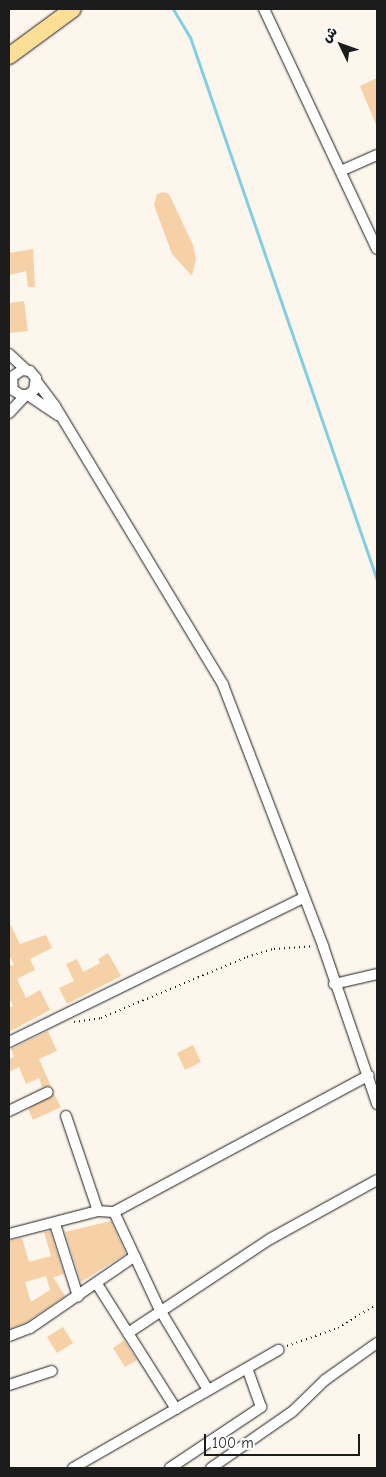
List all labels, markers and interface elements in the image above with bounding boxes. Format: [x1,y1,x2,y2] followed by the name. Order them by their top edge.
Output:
[316,20,366,70] north arrow
[318,23,341,46] text: ش
[206,1424,362,1456] scale bar
[212,1434,254,1452] text: 100 m

